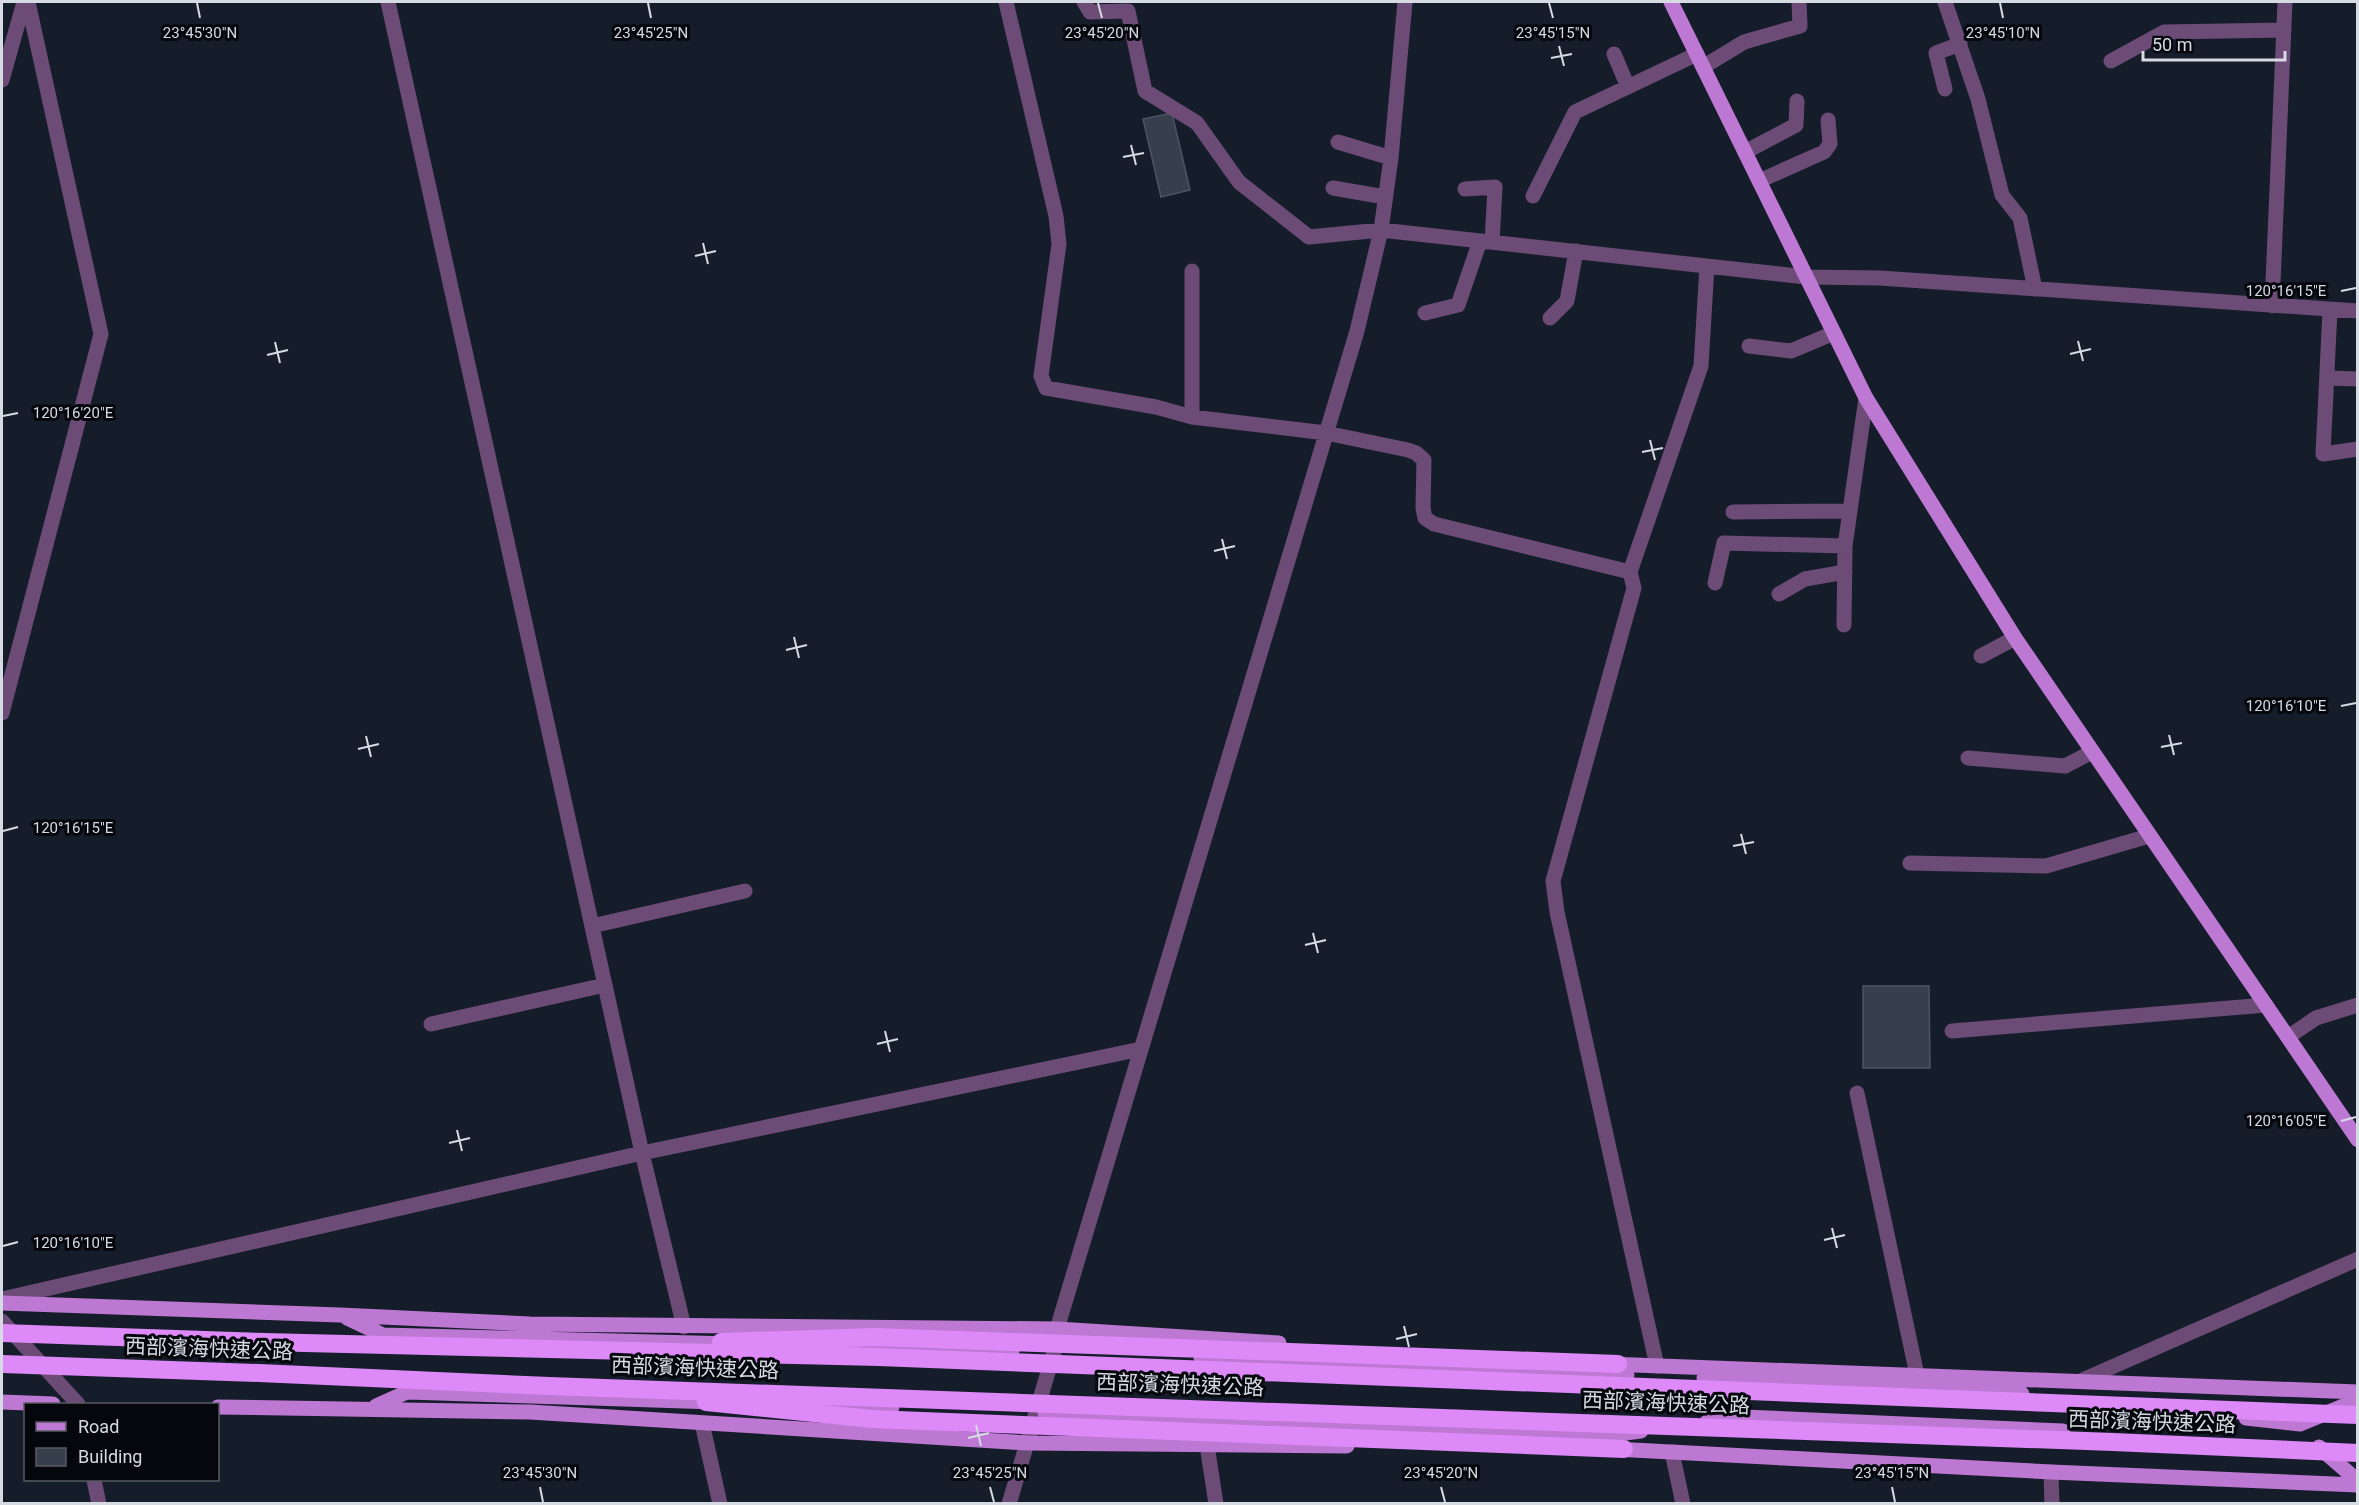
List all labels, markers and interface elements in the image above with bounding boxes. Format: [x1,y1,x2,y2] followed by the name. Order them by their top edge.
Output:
[163,24,237,42] text: 23°45'30"N
[614,24,688,42] text: 23°45'25"N
[1065,24,1139,42] text: 23°45'20"N
[1516,24,1590,42] text: 23°45'15"N
[1966,24,2040,42] text: 23°45'10"N
[2143,24,2286,62] scale bar
[2152,34,2192,55] text: 50 m
[2246,282,2327,300] text: 120°16'15"E
[33,404,114,422] text: 120°16'20"E
[2246,697,2327,715] text: 120°16'10"E
[33,819,114,837] text: 120°16'15"E
[2246,1112,2327,1130] text: 120°16'05"E
[33,1234,114,1252] text: 120°16'10"E
[125,1334,293,1364] street label: 西部濱海快速公路
[611,1353,779,1383] street label: 西部濱海快速公路
[1096,1370,1264,1400] street label: 西部濱海快速公路
[1582,1388,1750,1418] street label: 西部濱海快速公路
[24,1403,219,1481] legend
[2068,1407,2236,1437] street label: 西部濱海快速公路
[78,1416,119,1437] text: Road
[78,1446,142,1467] text: Building
[503,1464,577,1482] text: 23°45'30"N
[953,1464,1027,1482] text: 23°45'25"N
[1404,1464,1478,1482] text: 23°45'20"N
[1855,1464,1929,1482] text: 23°45'15"N

